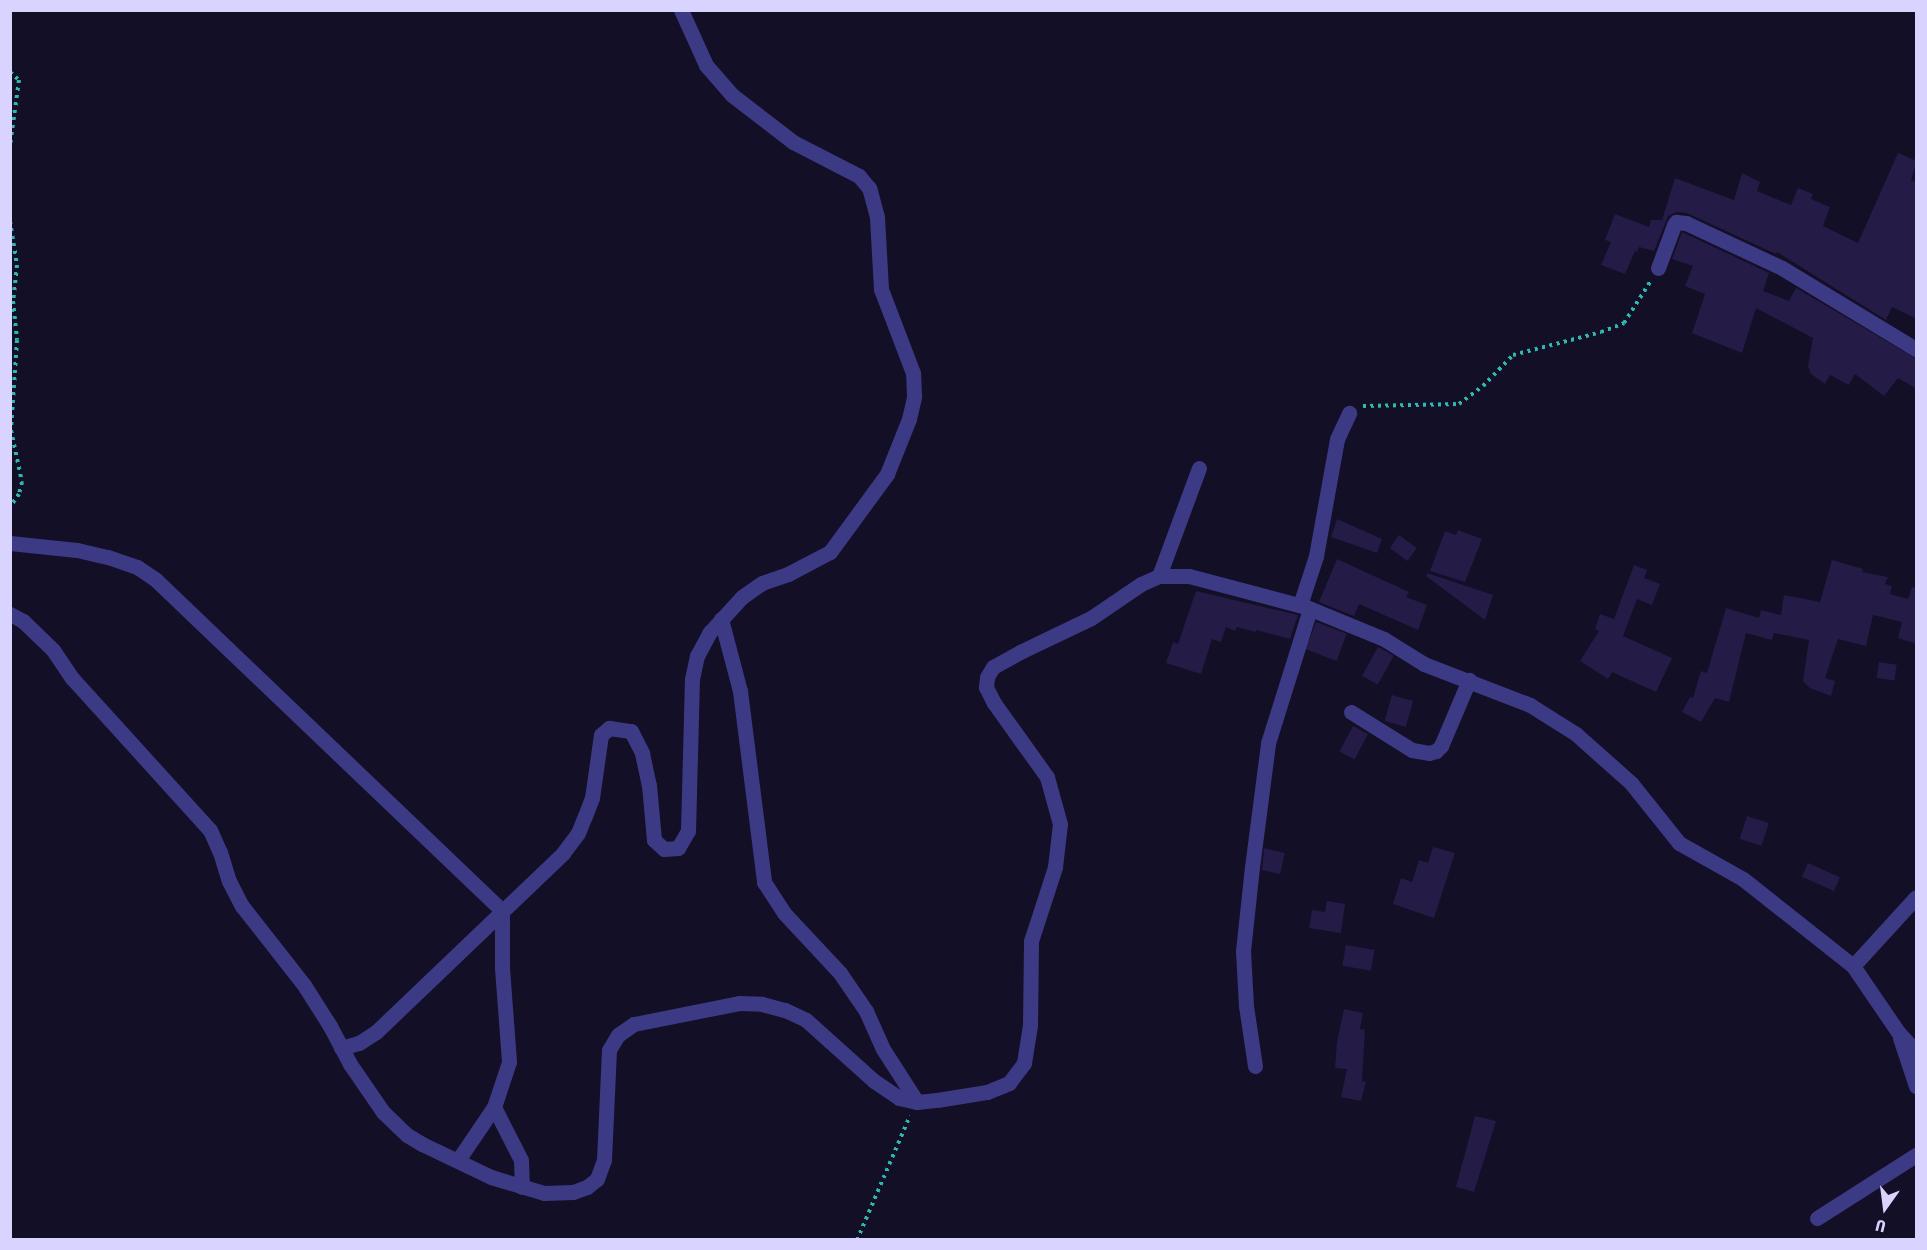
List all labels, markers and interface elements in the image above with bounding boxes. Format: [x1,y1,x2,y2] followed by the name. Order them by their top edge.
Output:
[1855,1178,1915,1238] north arrow
[1874,1216,1887,1236] text: U

